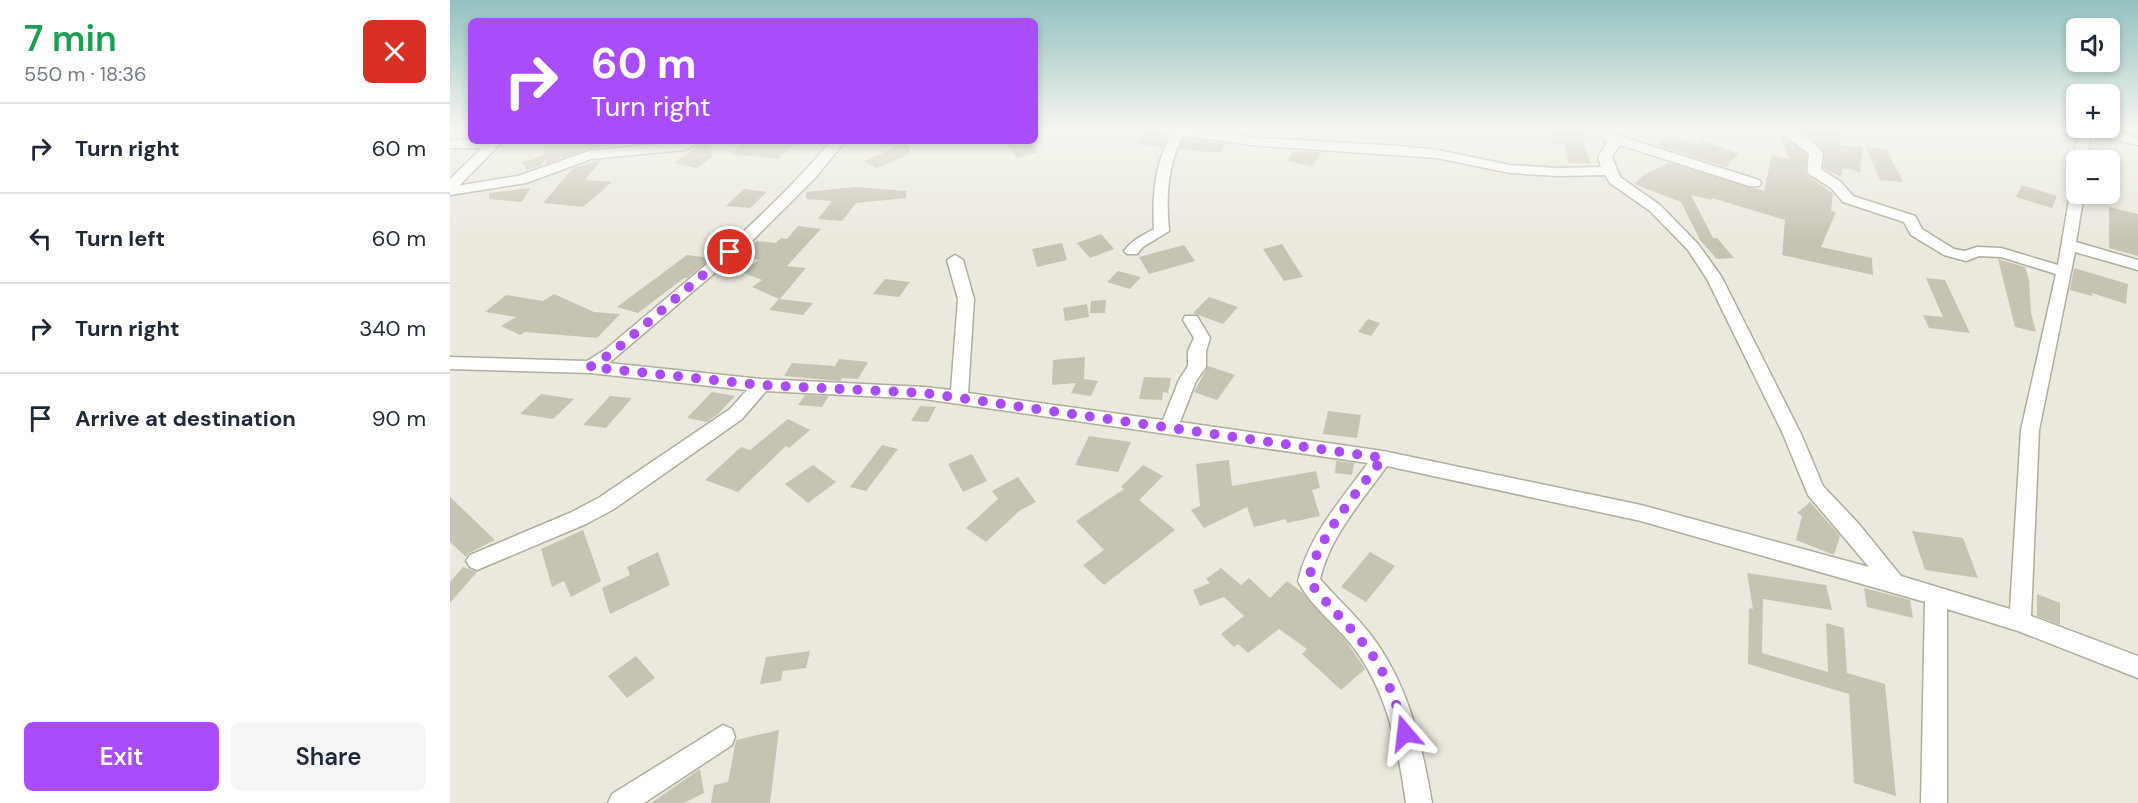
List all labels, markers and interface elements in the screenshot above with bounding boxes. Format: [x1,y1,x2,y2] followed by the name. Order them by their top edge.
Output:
[24,15,117,62] text: 7 min
[2066,18,2120,204] map controls
[2066,18,2120,72] button: sound
[363,20,426,83] button: close
[591,36,697,91] text: 60 m
[492,42,570,120] icon: right
[24,61,147,87] text: 550 m · 18:36
[2066,84,2120,138] button: +
[591,89,711,124] text: Turn right
[24,132,57,165] icon: right
[75,134,180,163] text: Turn right
[372,134,426,163] text: 60 m
[2066,150,2120,204] button: −
[24,222,57,255] icon: left
[75,224,165,253] text: Turn left
[372,224,426,253] text: 60 m
[704,226,755,277] pin
[713,235,746,268] icon: arrive
[24,312,57,345] icon: right
[75,314,180,343] text: Turn right
[359,314,426,343] text: 340 m
[24,402,57,435] icon: arrive
[75,404,296,433] text: Arrive at destination
[372,404,426,433] text: 90 m
[1373,701,1437,765] position arrow
[24,722,219,791] button: Exit
[231,722,426,791] button: Share

